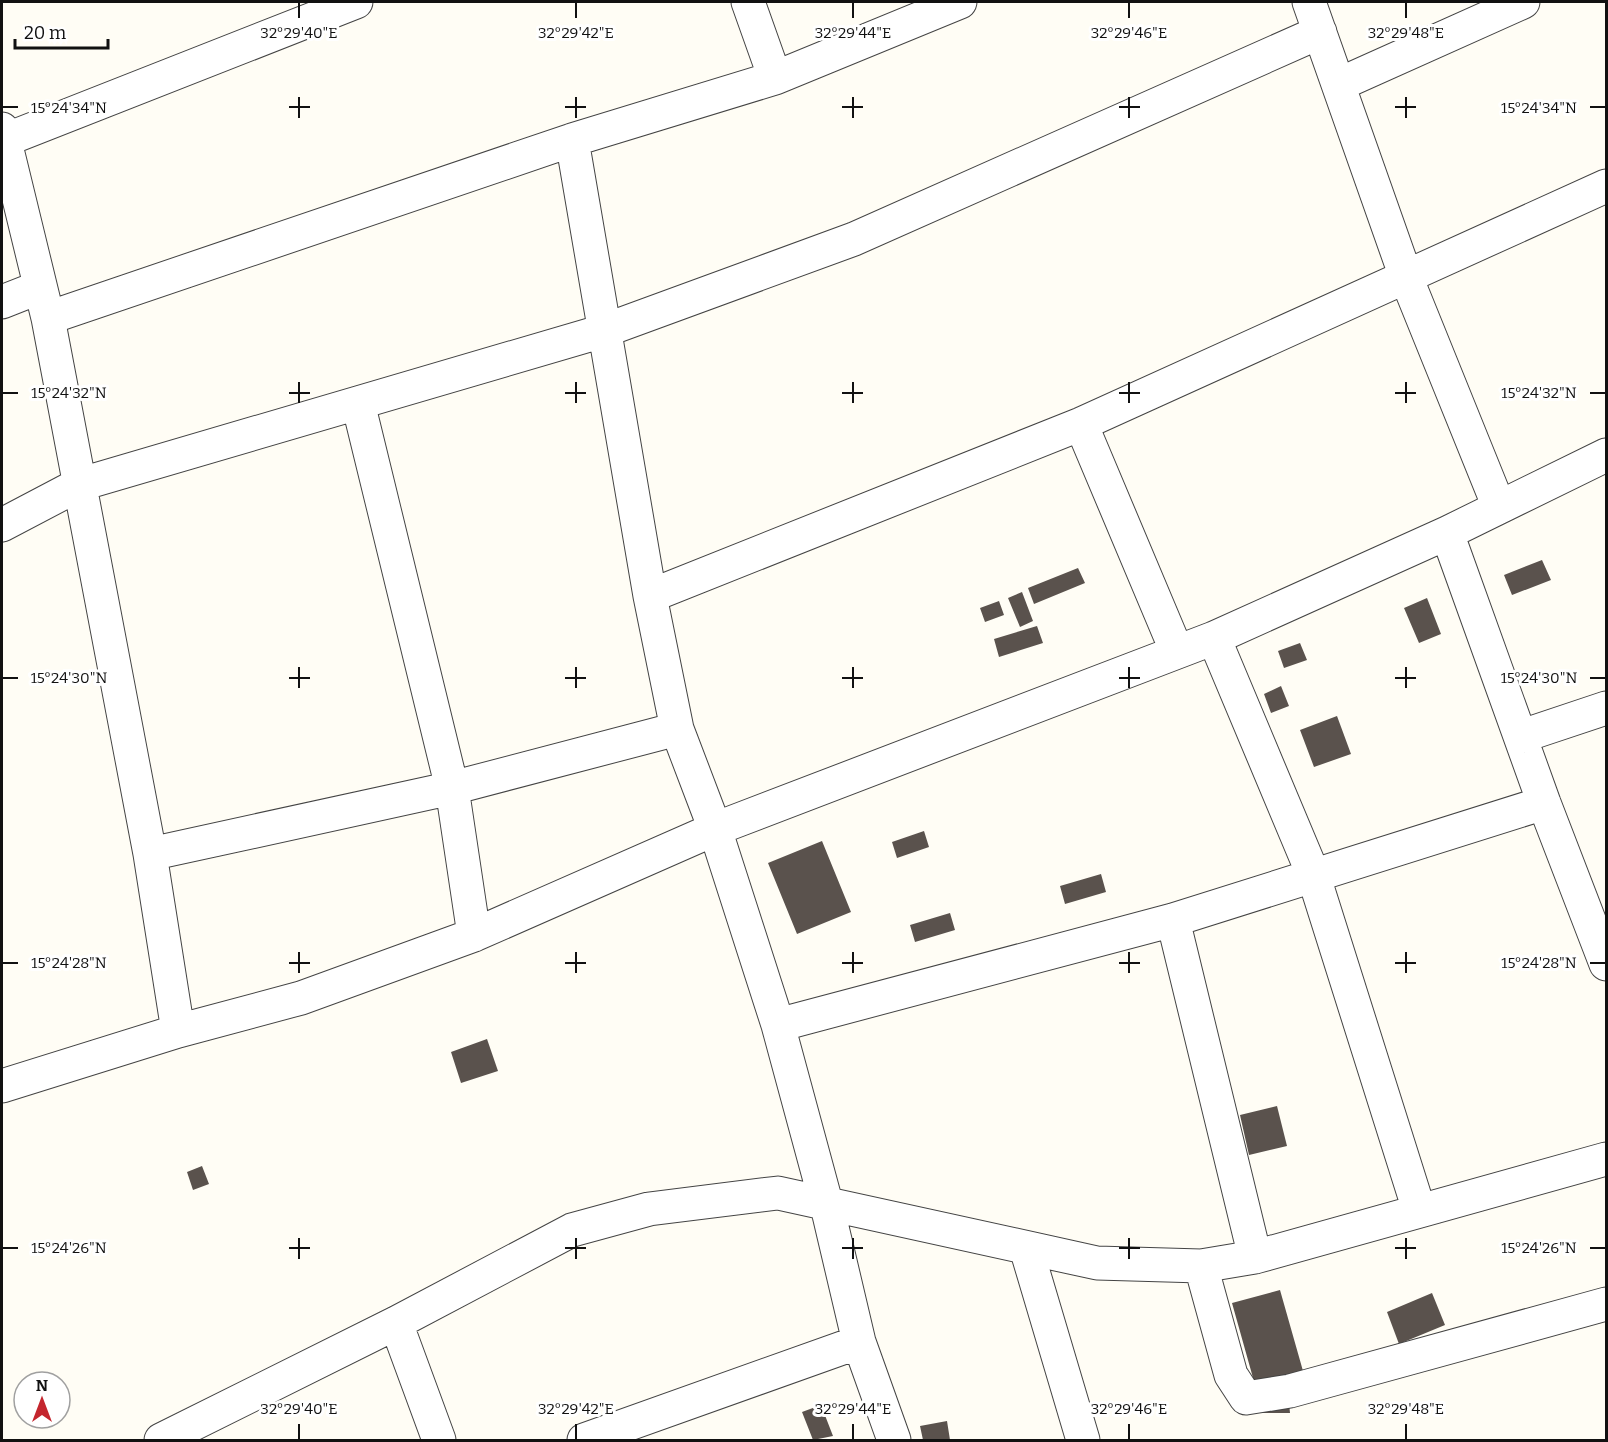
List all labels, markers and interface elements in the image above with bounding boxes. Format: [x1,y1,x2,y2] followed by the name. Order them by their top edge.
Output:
[15,12,108,50] scale bar
[24,22,66,44] text: 20 m
[260,24,338,42] text: 32°29'40"E
[538,24,614,42] text: 32°29'42"E
[815,24,891,42] text: 32°29'44"E
[1091,24,1167,42] text: 32°29'46"E
[1368,24,1444,42] text: 32°29'48"E
[31,99,107,117] text: 15°24'34"N
[1501,99,1577,117] text: 15°24'34"N
[31,384,107,402] text: 15°24'32"N
[1501,384,1577,402] text: 15°24'32"N
[31,669,107,687] text: 15°24'30"N
[1501,669,1577,687] text: 15°24'30"N
[31,954,107,972] text: 15°24'28"N
[1501,954,1577,972] text: 15°24'28"N
[31,1239,107,1257] text: 15°24'26"N
[1501,1239,1577,1257] text: 15°24'26"N
[12,1370,72,1430] north arrow
[36,1376,48,1395] text: N
[260,1400,338,1418] text: 32°29'40"E
[538,1400,614,1418] text: 32°29'42"E
[815,1400,891,1418] text: 32°29'44"E
[1091,1400,1167,1418] text: 32°29'46"E
[1368,1400,1444,1418] text: 32°29'48"E

